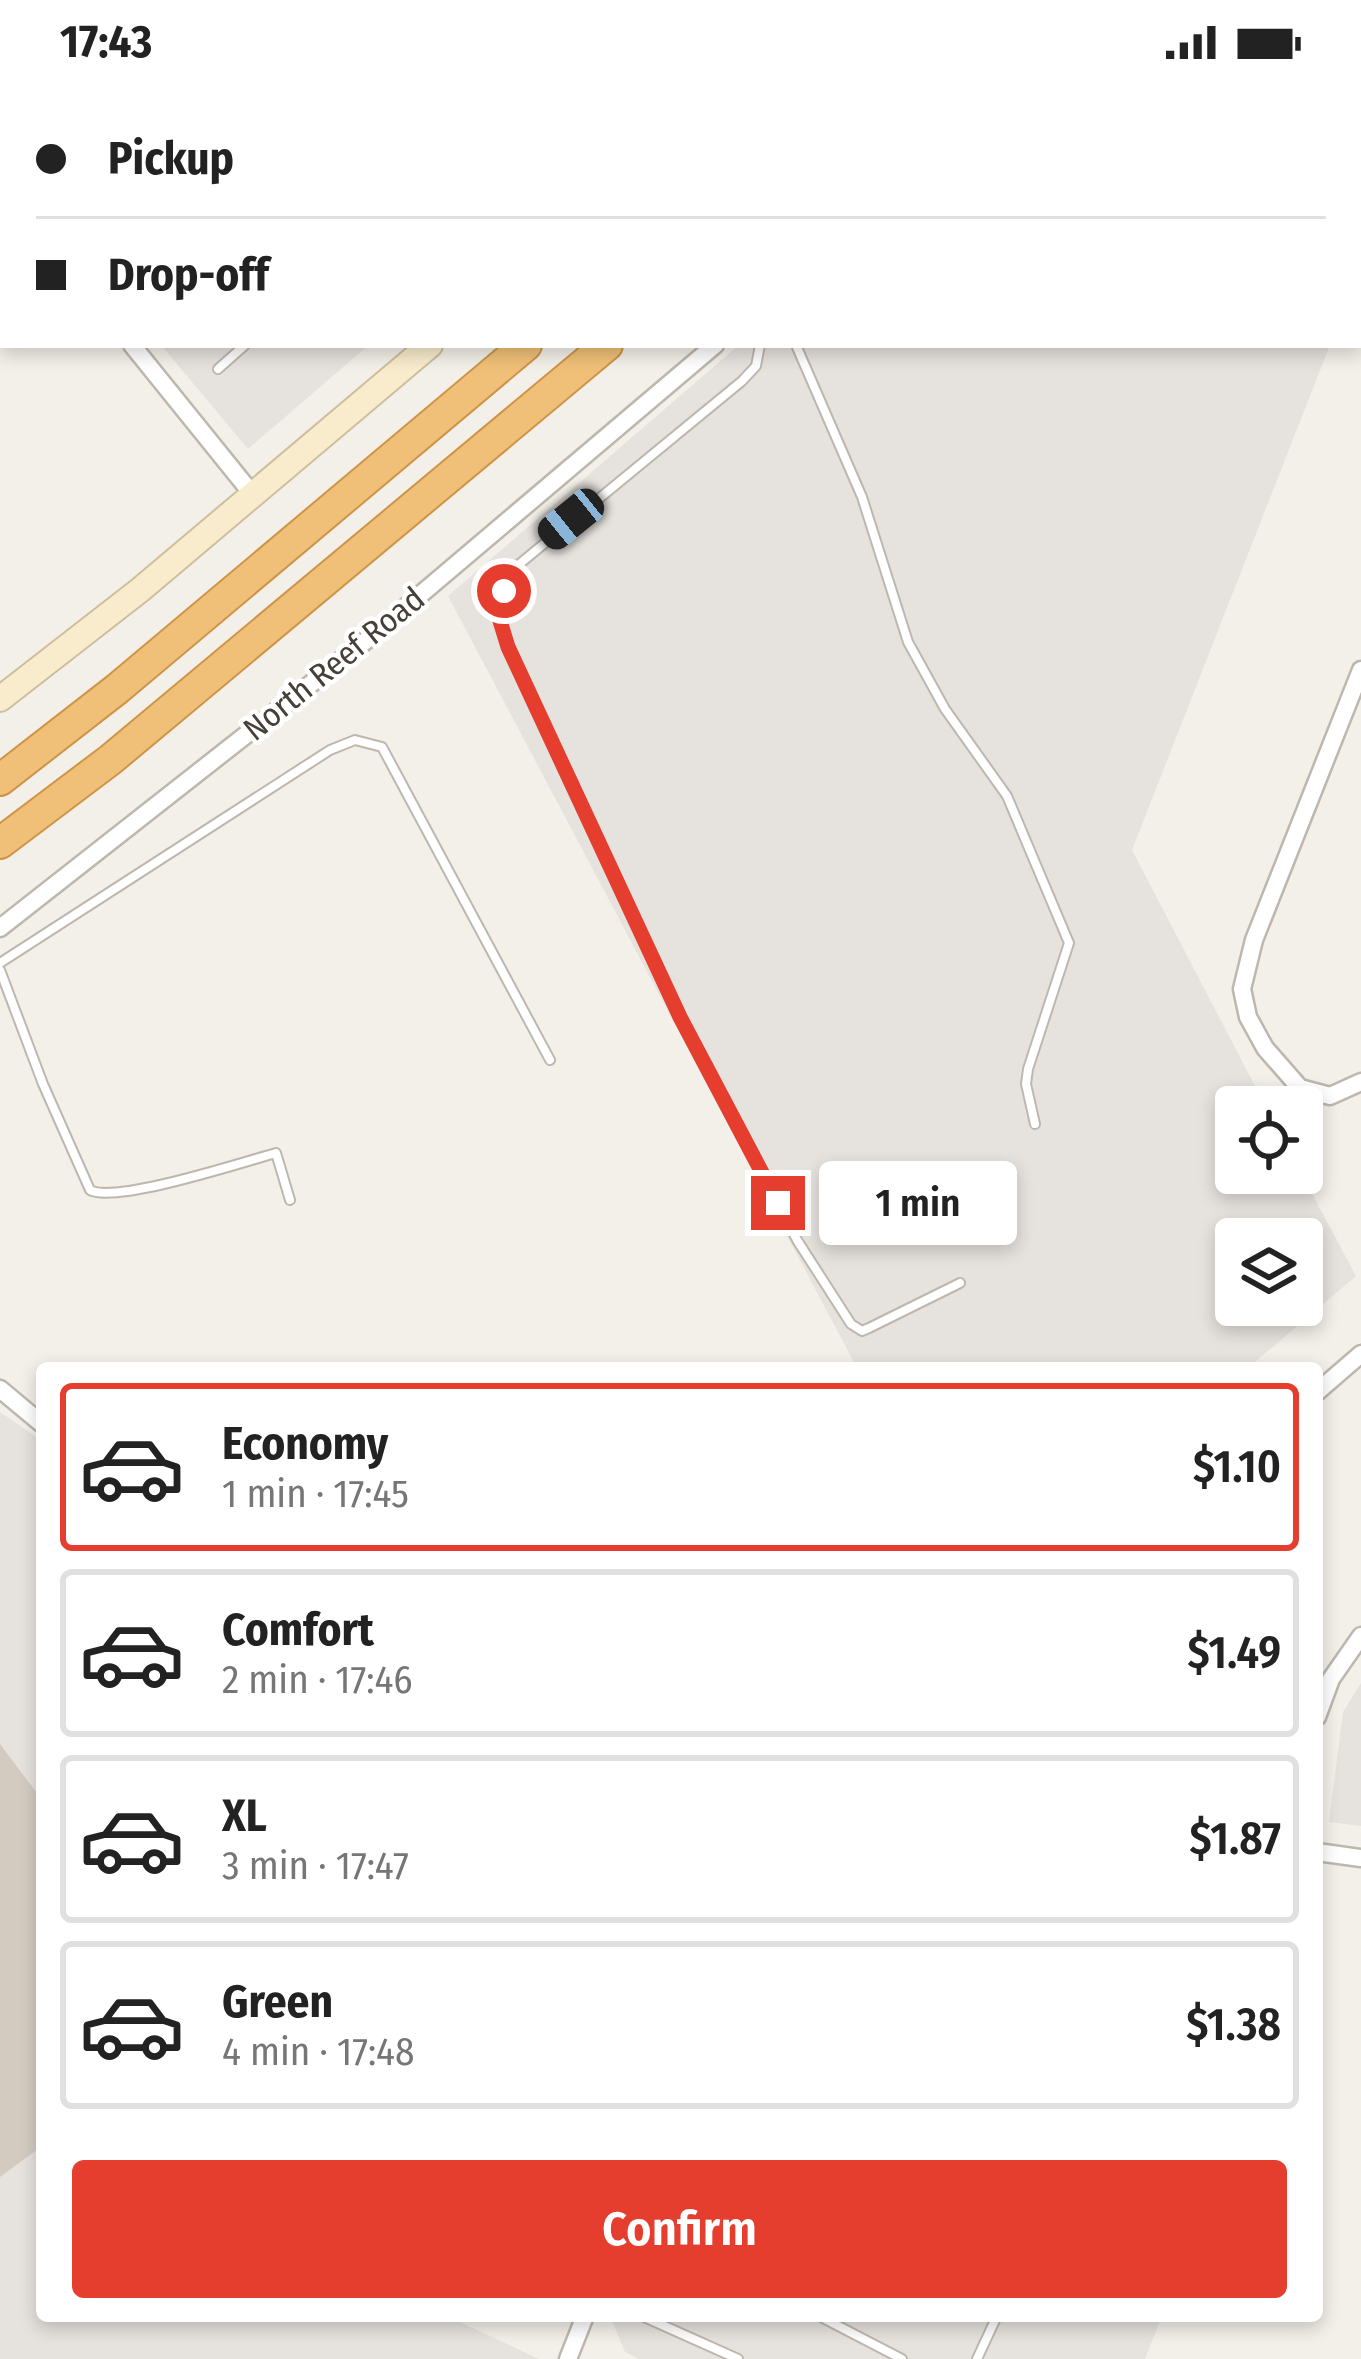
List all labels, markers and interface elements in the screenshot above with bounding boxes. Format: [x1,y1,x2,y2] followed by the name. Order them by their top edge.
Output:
[60,15,152,69] text: 17:43
[108,132,234,186] text: Pickup
[108,248,269,302] text: Drop-off
[532,482,610,556] car
[477,564,531,618] route start
[235,579,433,749] street label: North Reef Road
[1215,1086,1323,1326] map controls
[1215,1086,1323,1194] button: locate
[820,1161,1018,1245] callout: 1 min
[751,1176,805,1230] route end
[876,1180,960,1226] text: 1 min
[1215,1218,1323,1326] button: layers
[78,1413,186,1521] icon: car
[222,1417,388,1471] text: Economy
[1193,1440,1281,1494] text: $1.10
[222,1471,409,1517] text: 1 min · 17:45
[78,1599,186,1707] icon: car
[222,1603,374,1657] text: Comfort
[1188,1626,1281,1680] text: $1.49
[222,1657,413,1703] text: 2 min · 17:46
[78,1785,186,1893] icon: car
[222,1789,267,1843] text: XL
[1190,1812,1281,1866] text: $1.87
[222,1843,409,1889] text: 3 min · 17:47
[78,1971,186,2079] icon: car
[222,1975,333,2029] text: Green
[1186,1998,1281,2052] text: $1.38
[222,2029,414,2075] text: 4 min · 17:48
[72,2160,1287,2298] button: Confirm

